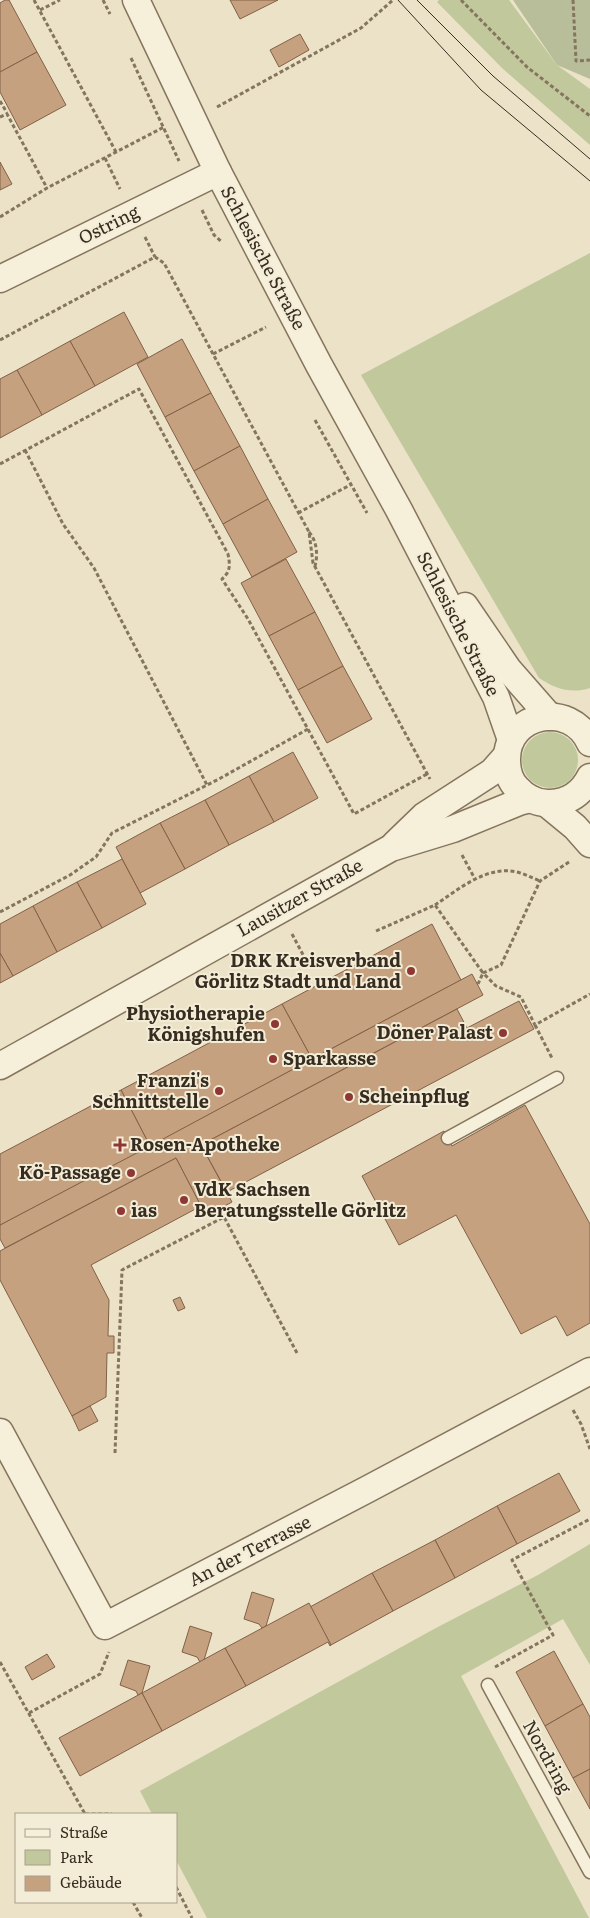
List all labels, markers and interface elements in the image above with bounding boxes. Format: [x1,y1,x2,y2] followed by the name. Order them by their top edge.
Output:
[215,181,314,334] street label: Schlesische Straße
[73,197,144,250] street label: Ostring
[411,546,508,701] street label: Schlesische Straße
[231,851,367,942] street label: Lausitzer Straße
[195,946,401,994] place label: DRK Kreisverband Görlitz Stadt und Land
[405,965,417,977] marker: DRK Kreisverband Görlitz Stadt und Land
[126,999,265,1047] place label: Physiotherapie Königshufen
[269,1018,281,1030] marker: Physiotherapie Königshufen
[377,1018,493,1045] place label: Döner Palast
[497,1027,509,1039] marker: Döner Palast
[283,1044,376,1071] place label: Sparkasse
[267,1053,279,1065] marker: Sparkasse
[92,1066,209,1114] place label: Franzi's Schnittstelle
[359,1082,470,1109] place label: Scheinpflug
[213,1085,225,1097] marker: Franzi's Schnittstelle
[343,1091,355,1103] marker: Scheinpflug
[130,1130,280,1157] place label: Rosen-Apotheke
[114,1139,126,1151] marker: Rosen-Apotheke
[19,1158,121,1185] place label: Kö-Passage
[125,1167,137,1179] marker: Kö-Passage
[194,1175,406,1223] place label: VdK Sachsen Beratungsstelle Görlitz
[178,1194,190,1206] marker: VdK Sachsen Beratungsstelle Görlitz
[131,1196,157,1223] place label: ias
[115,1205,127,1217] marker: ias
[184,1507,315,1592] street label: An der Terrasse
[517,1715,580,1799] street label: Nordring
[15,1813,178,1903] legend
[60,1820,108,1843] text: Straße
[60,1845,94,1868] text: Park
[60,1870,122,1893] text: Gebäude

